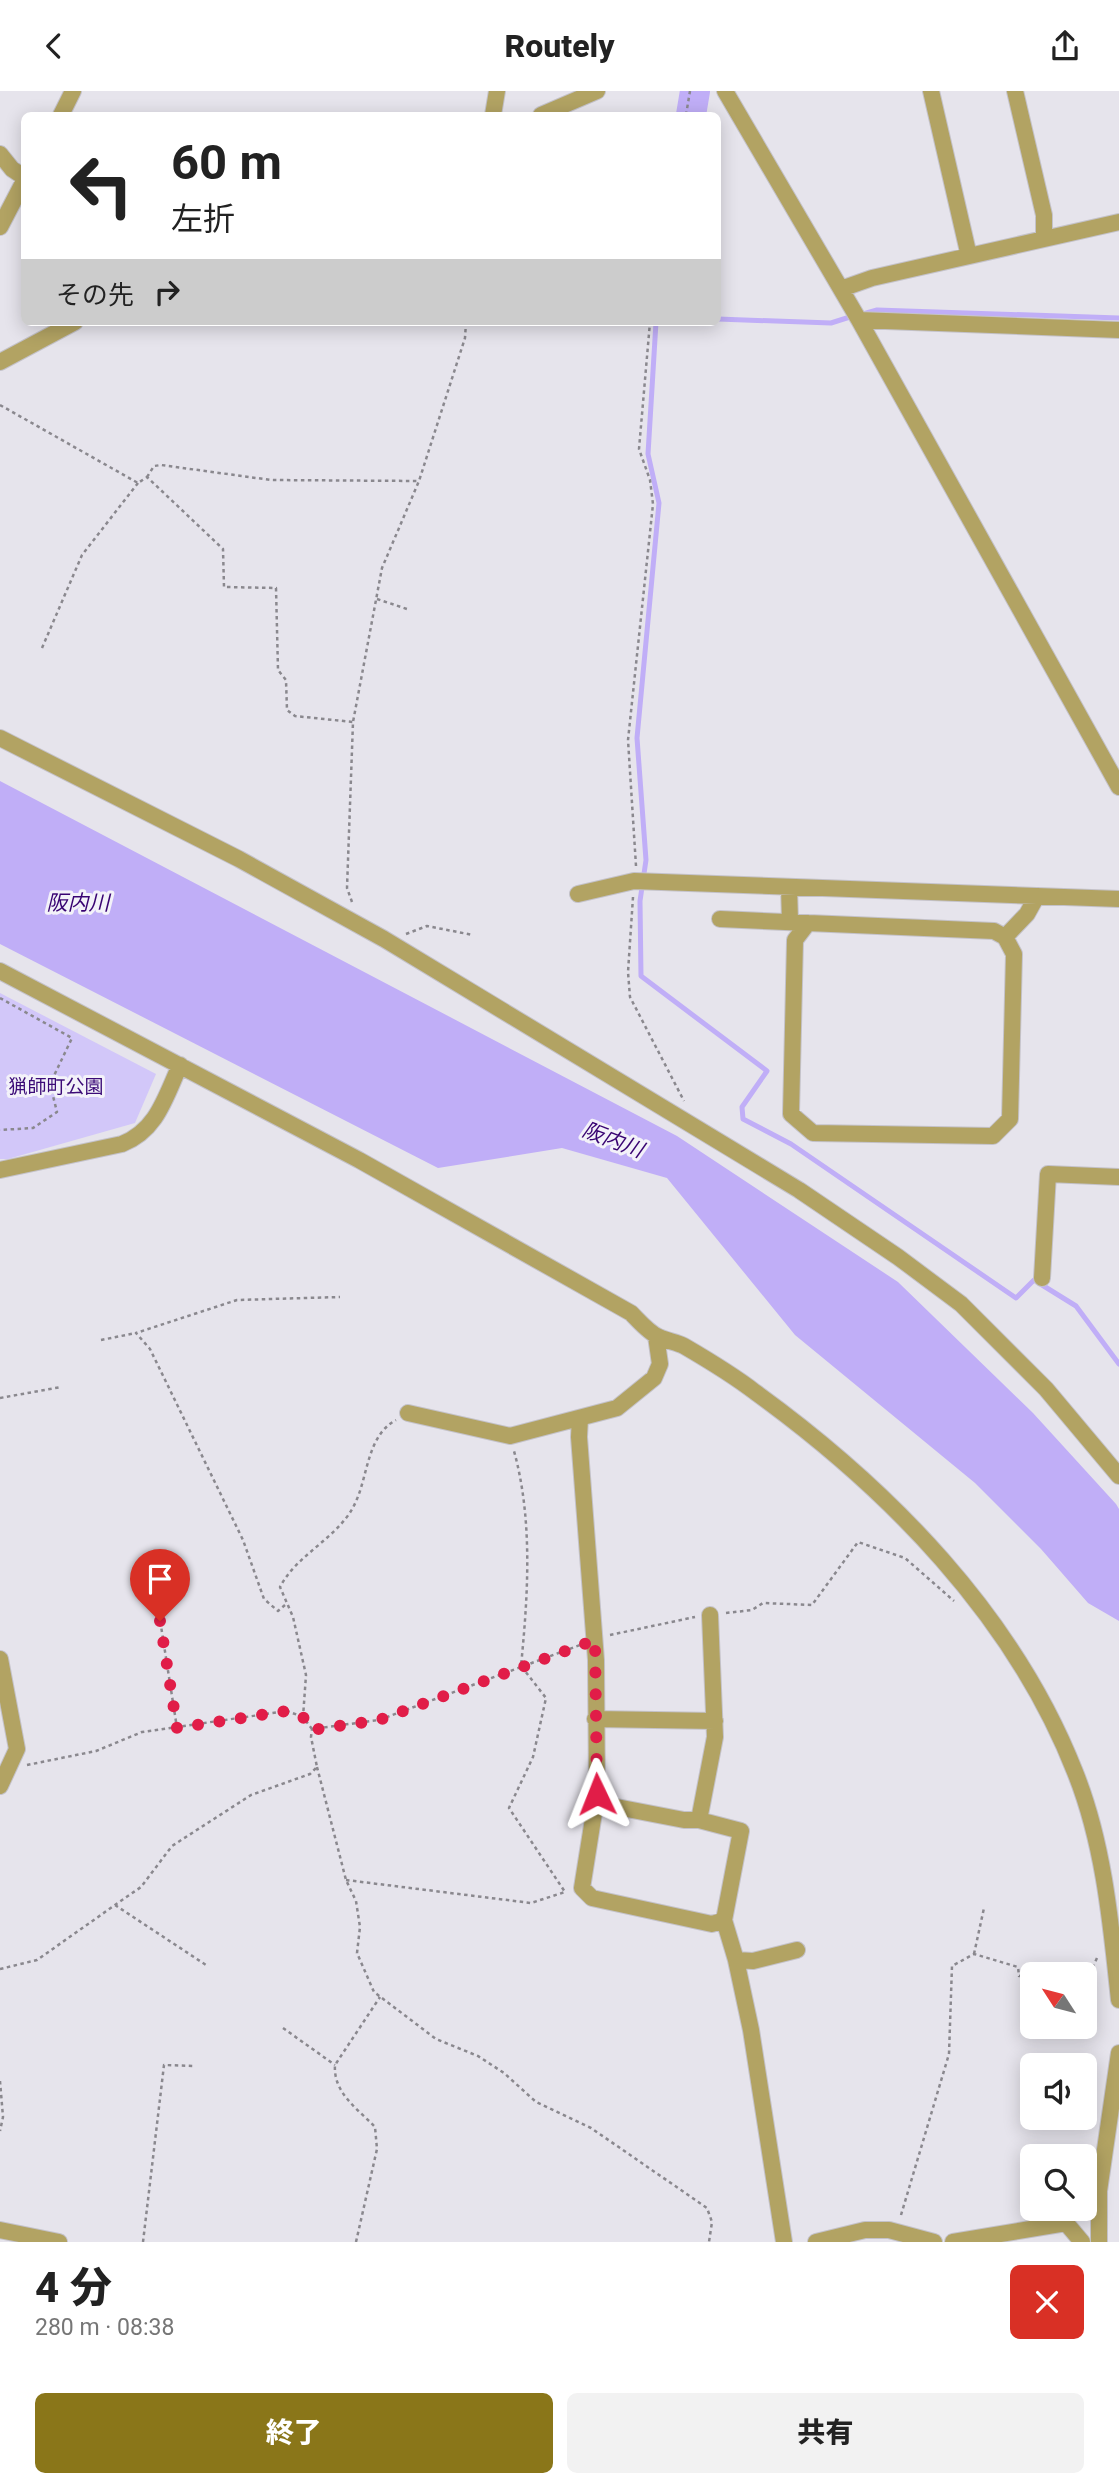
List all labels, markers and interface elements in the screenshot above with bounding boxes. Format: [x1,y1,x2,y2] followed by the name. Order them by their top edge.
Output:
[35,27,73,65] icon: back
[505,27,614,65] text: Routely
[1046,27,1084,65] icon: share
[171,134,282,191] text: 60 m
[56,140,147,231] icon: left
[171,200,235,238] text: 左折
[148,273,186,311] icon: right
[56,280,134,310] text: その先
[47,891,111,915] water label: 阪内川
[8,1075,104,1098] park label: 猟師町公園
[579,1118,649,1163] water label: 阪内川
[130,1549,190,1621] pin
[141,1560,179,1598] icon: arrive
[560,1757,634,1831] position arrow
[1020,1962,1097,2039] north arrow
[1020,1962,1097,2221] map controls
[1020,2053,1097,2130] button: sound
[1020,2144,1097,2221] button: search
[35,2263,112,2312] text: 4 分
[1010,2265,1084,2339] button: close
[35,2314,174,2341] text: 280 m · 08:38
[35,2393,553,2473] button: 終了
[567,2393,1084,2473] button: 共有

